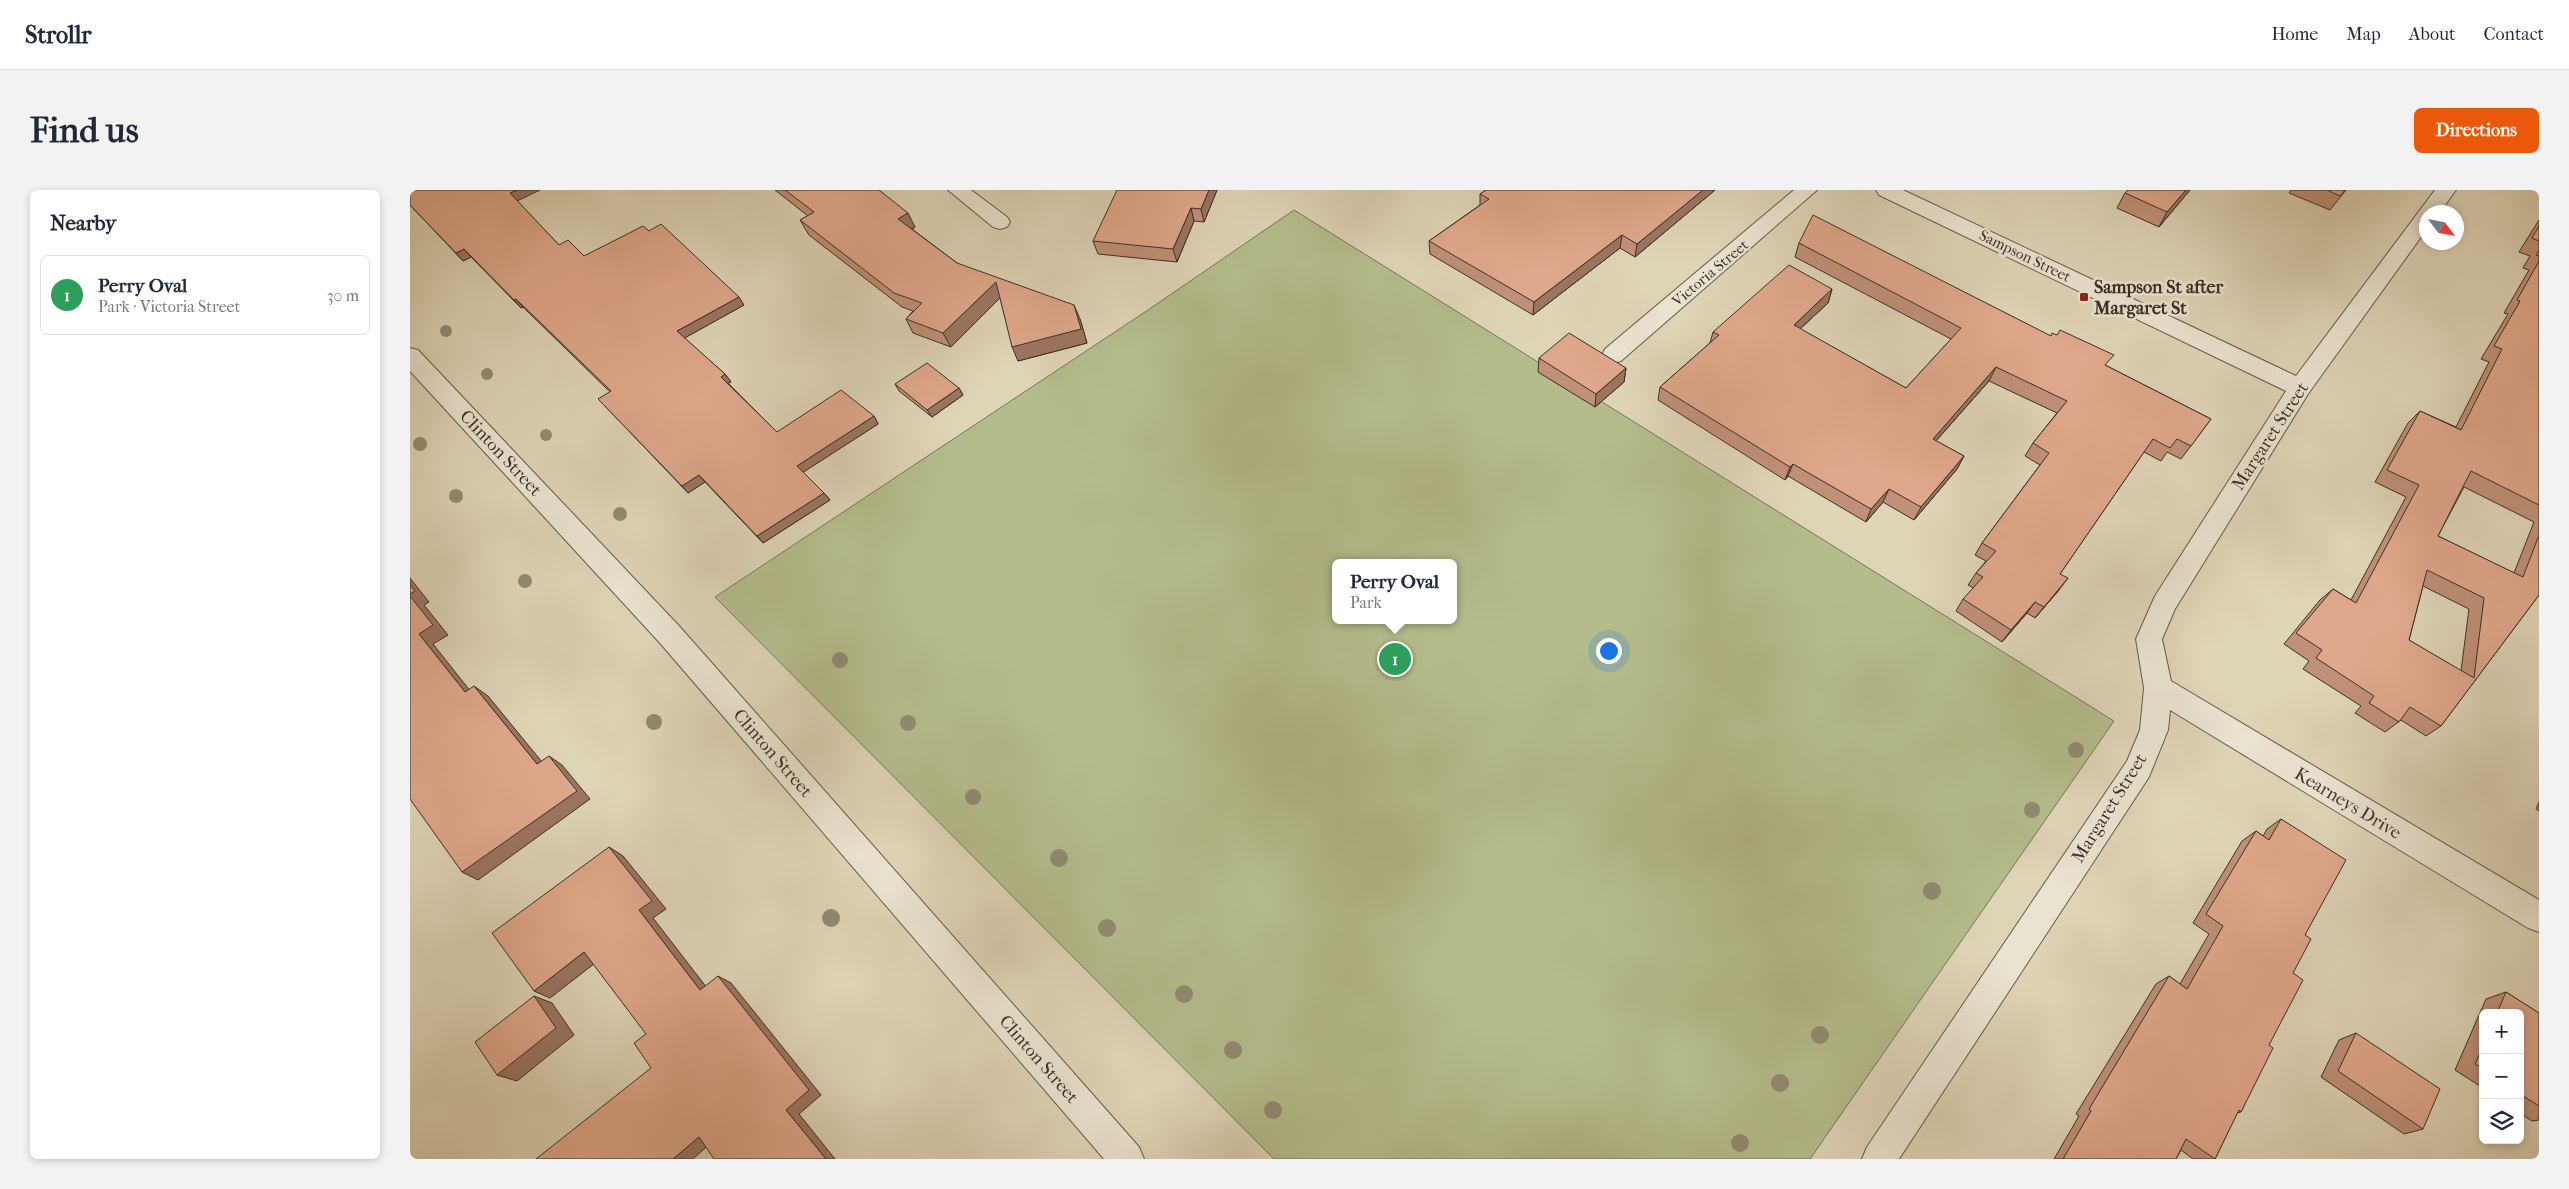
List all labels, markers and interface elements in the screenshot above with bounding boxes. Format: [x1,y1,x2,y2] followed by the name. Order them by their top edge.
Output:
[25,21,92,49] text: Strollr
[2271,24,2318,45] text: Home
[2346,24,2381,45] text: Map
[2409,24,2455,45] text: About
[2483,24,2544,45] text: Contact
[2414,108,2539,153] button: Directions
[30,110,139,151] text: Find us
[2419,205,2464,250] north arrow
[50,211,116,235] text: Nearby
[1976,226,2074,286] street label: Sampson Street
[1667,235,1752,311] street label: Victoria Street
[98,275,187,297] text: Perry Oval
[2093,277,2223,319] place label: Sampson St after Margaret St
[64,286,70,305] text: 1
[327,286,359,305] text: 30 m
[2078,291,2090,303] marker: Sampson St after Margaret St
[98,297,240,316] text: Park · Victoria Street
[2228,378,2313,494] street label: Margaret Street
[455,406,546,501] street label: Clinton Street
[1332,559,1457,624] popup
[1350,571,1439,593] text: Perry Oval
[1350,593,1382,612] text: Park
[1596,638,1622,664] your location
[1379,640,1411,678] pin: 1
[729,705,817,802] street label: Clinton Street
[2068,749,2152,867] street label: Margaret Street
[2291,763,2405,844] street label: Kearneys Drive
[2479,1009,2524,1144] map controls
[2479,1009,2524,1054] button: +
[995,1011,1083,1108] street label: Clinton Street
[2479,1054,2524,1099] button: −
[2479,1099,2524,1144] button: layers

